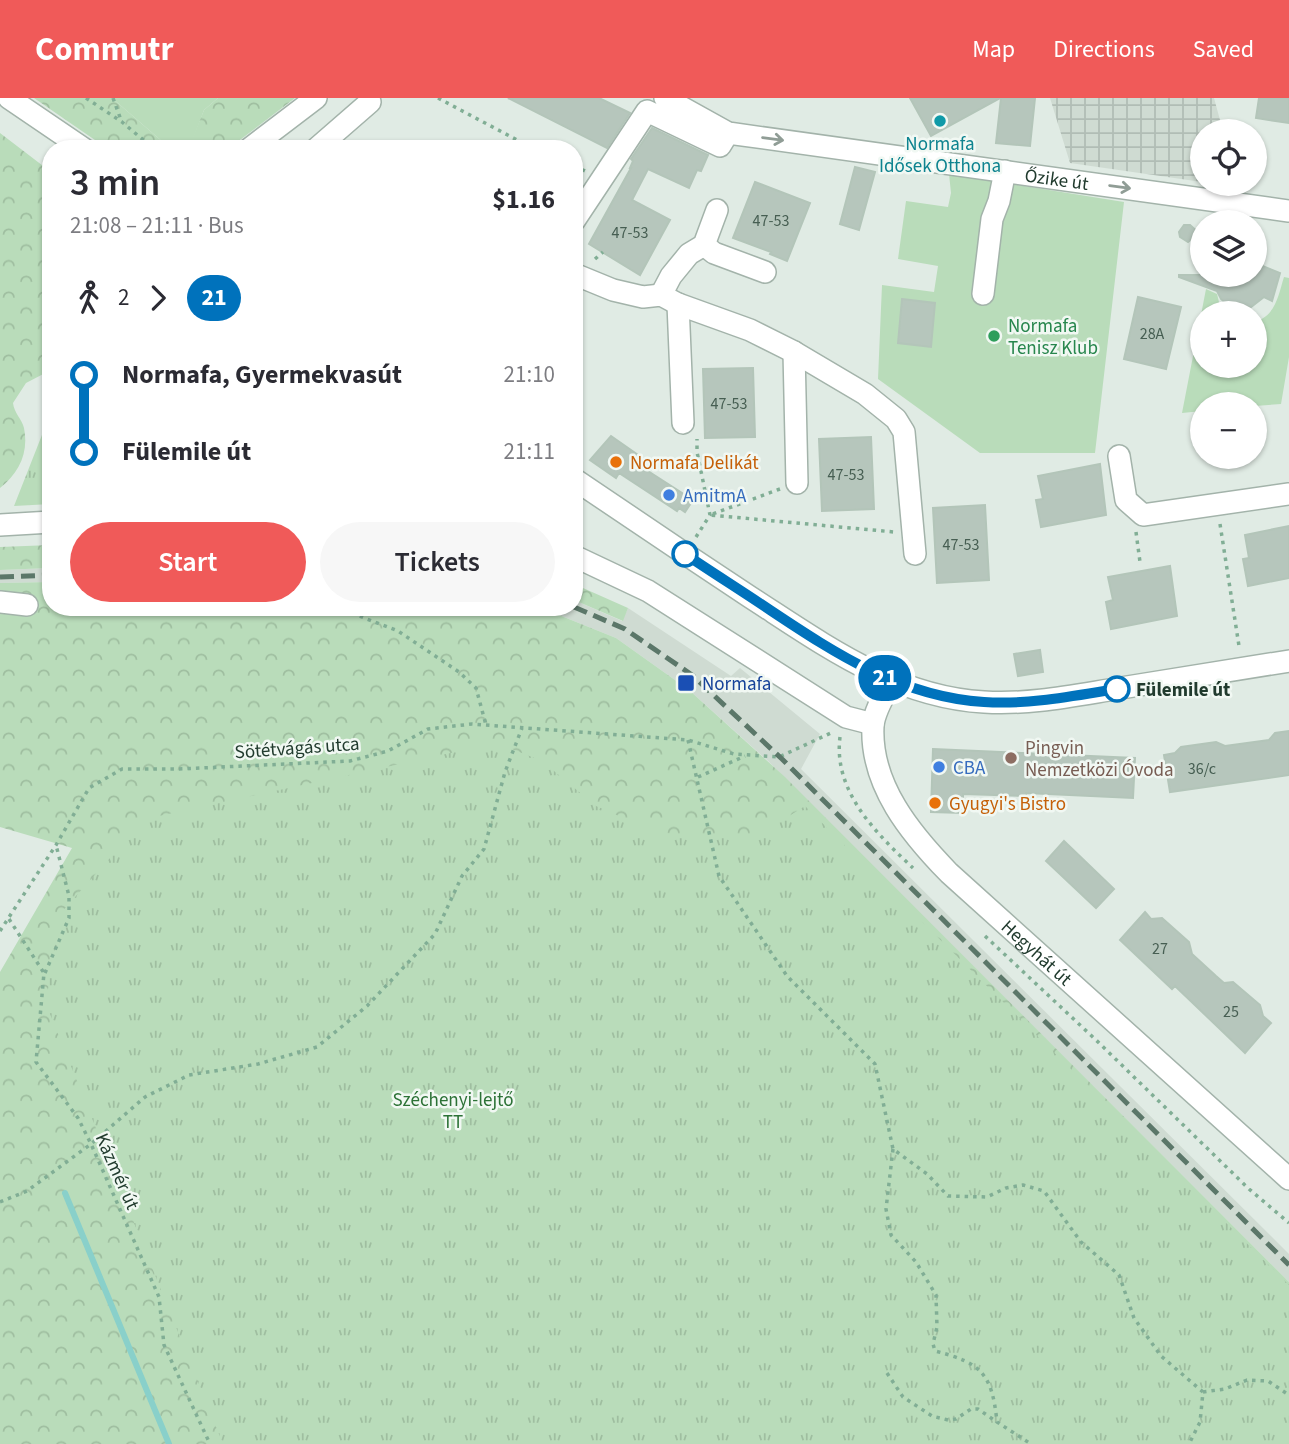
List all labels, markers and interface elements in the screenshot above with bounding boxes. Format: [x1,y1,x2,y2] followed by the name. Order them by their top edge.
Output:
[35,26,174,73] text: Commutr
[972,32,1015,67] text: Map
[1053,32,1155,67] text: Directions
[1193,32,1254,67] text: Saved
[932,113,948,129] marker: Normafa Idősek Otthona
[1190,119,1267,469] map controls
[1190,119,1267,196] button: locate
[879,131,1001,180] place label: Normafa Idősek Otthona
[761,133,784,146] one-way arrow
[70,156,160,210] text: 3 min
[1023,162,1091,198] street label: Őzike út
[492,181,555,218] text: $1.16
[1108,181,1131,194] one-way arrow
[70,209,244,242] text: 21:08 – 21:11 · Bus
[753,210,789,232] house number: 47-53
[1190,210,1267,287] button: layers
[612,222,648,244] house number: 47-53
[70,279,108,317] icon: walk
[139,279,177,317] icon: forward
[201,280,227,315] text: 21
[118,281,129,314] text: 2
[1190,301,1267,378] button: +
[1008,313,1098,362] place label: Normafa Tenisz Klub
[1140,323,1165,345] house number: 28A
[986,328,1002,344] marker: Normafa Tenisz Klub
[122,356,402,393] text: Normafa, Gyermekvasút
[504,358,555,391] text: 21:10
[1190,392,1267,469] button: −
[711,393,747,415] house number: 47-53
[122,433,251,470] text: Fülemile út
[504,435,555,468] text: 21:11
[630,450,759,477] place label: Normafa Delikát
[608,454,624,470] marker: Normafa Delikát
[828,464,864,486] house number: 47-53
[683,483,747,510] place label: AmitmA
[661,487,677,503] marker: AmitmA
[70,522,306,602] button: Start
[320,522,555,602] button: Tickets
[943,534,979,556] house number: 47-53
[672,541,698,567] unlabelled marker
[854,655,917,701] line badge: 21
[872,660,898,695] text: 21
[702,671,771,698] place label: Normafa
[676,673,696,693] marker: Normafa
[1104,676,1130,702] marker: Fülemile út
[1136,677,1230,704] place label: Fülemile út
[234,731,360,766] street label: Sötétvágás utca
[1025,735,1174,784] place label: Pingvin Nemzetközi Óvoda
[1003,750,1019,766] marker: Pingvin Nemzetközi Óvoda
[953,755,986,782] place label: CBA
[1188,758,1216,780] house number: 36/c
[931,759,947,775] marker: CBA
[949,791,1066,818] place label: Gyugyi's Bistro
[927,795,943,811] marker: Gyugyi's Bistro
[995,914,1078,993] street label: Hegyhát út
[1152,938,1168,960] house number: 27
[1223,1001,1239,1023] house number: 25
[392,1087,514,1136] park label: Széchenyi-lejtő TT
[88,1129,146,1215] street label: Kázmér út

